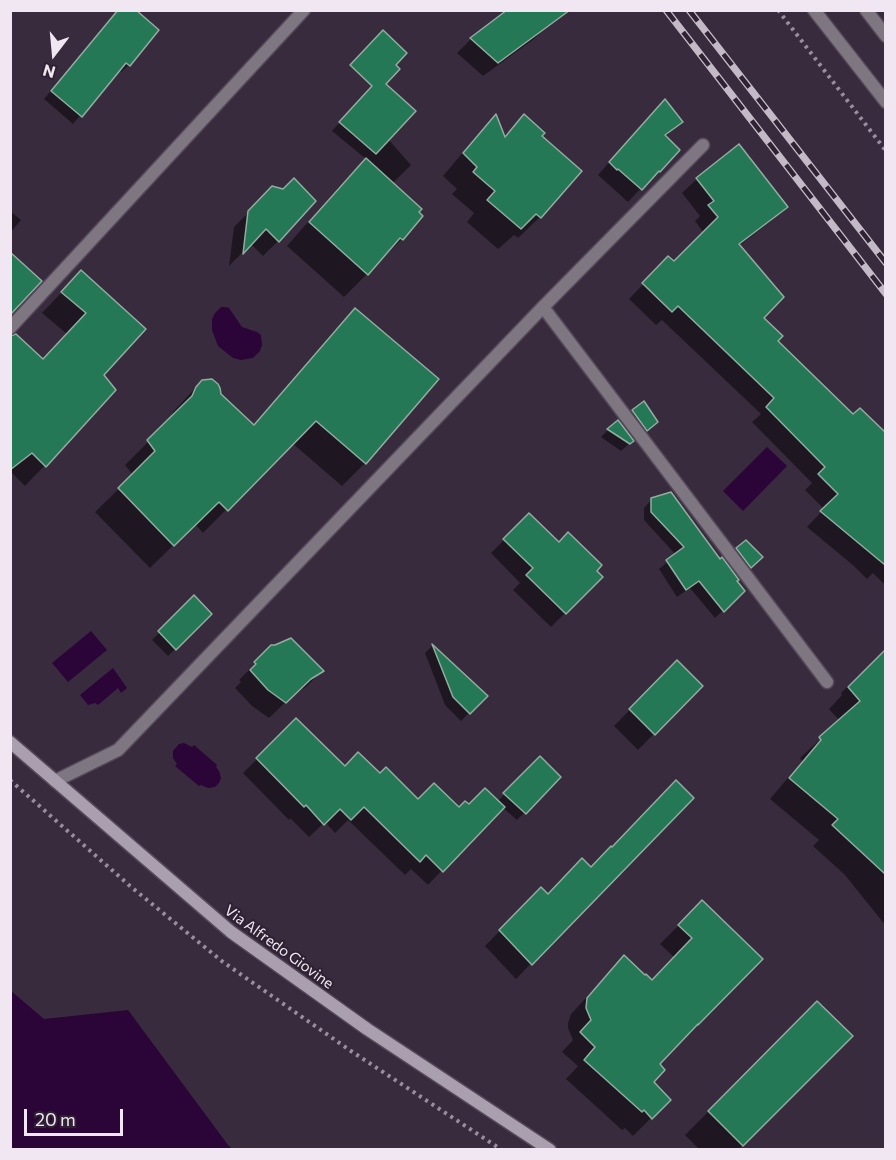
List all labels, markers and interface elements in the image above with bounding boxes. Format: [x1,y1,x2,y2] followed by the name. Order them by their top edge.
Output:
[24,24,84,84] north arrow
[41,61,57,83] text: N
[221,901,337,993] street label: Via Alfredo Giovine
[27,1097,126,1135] scale bar
[35,1108,76,1130] text: 20 m

